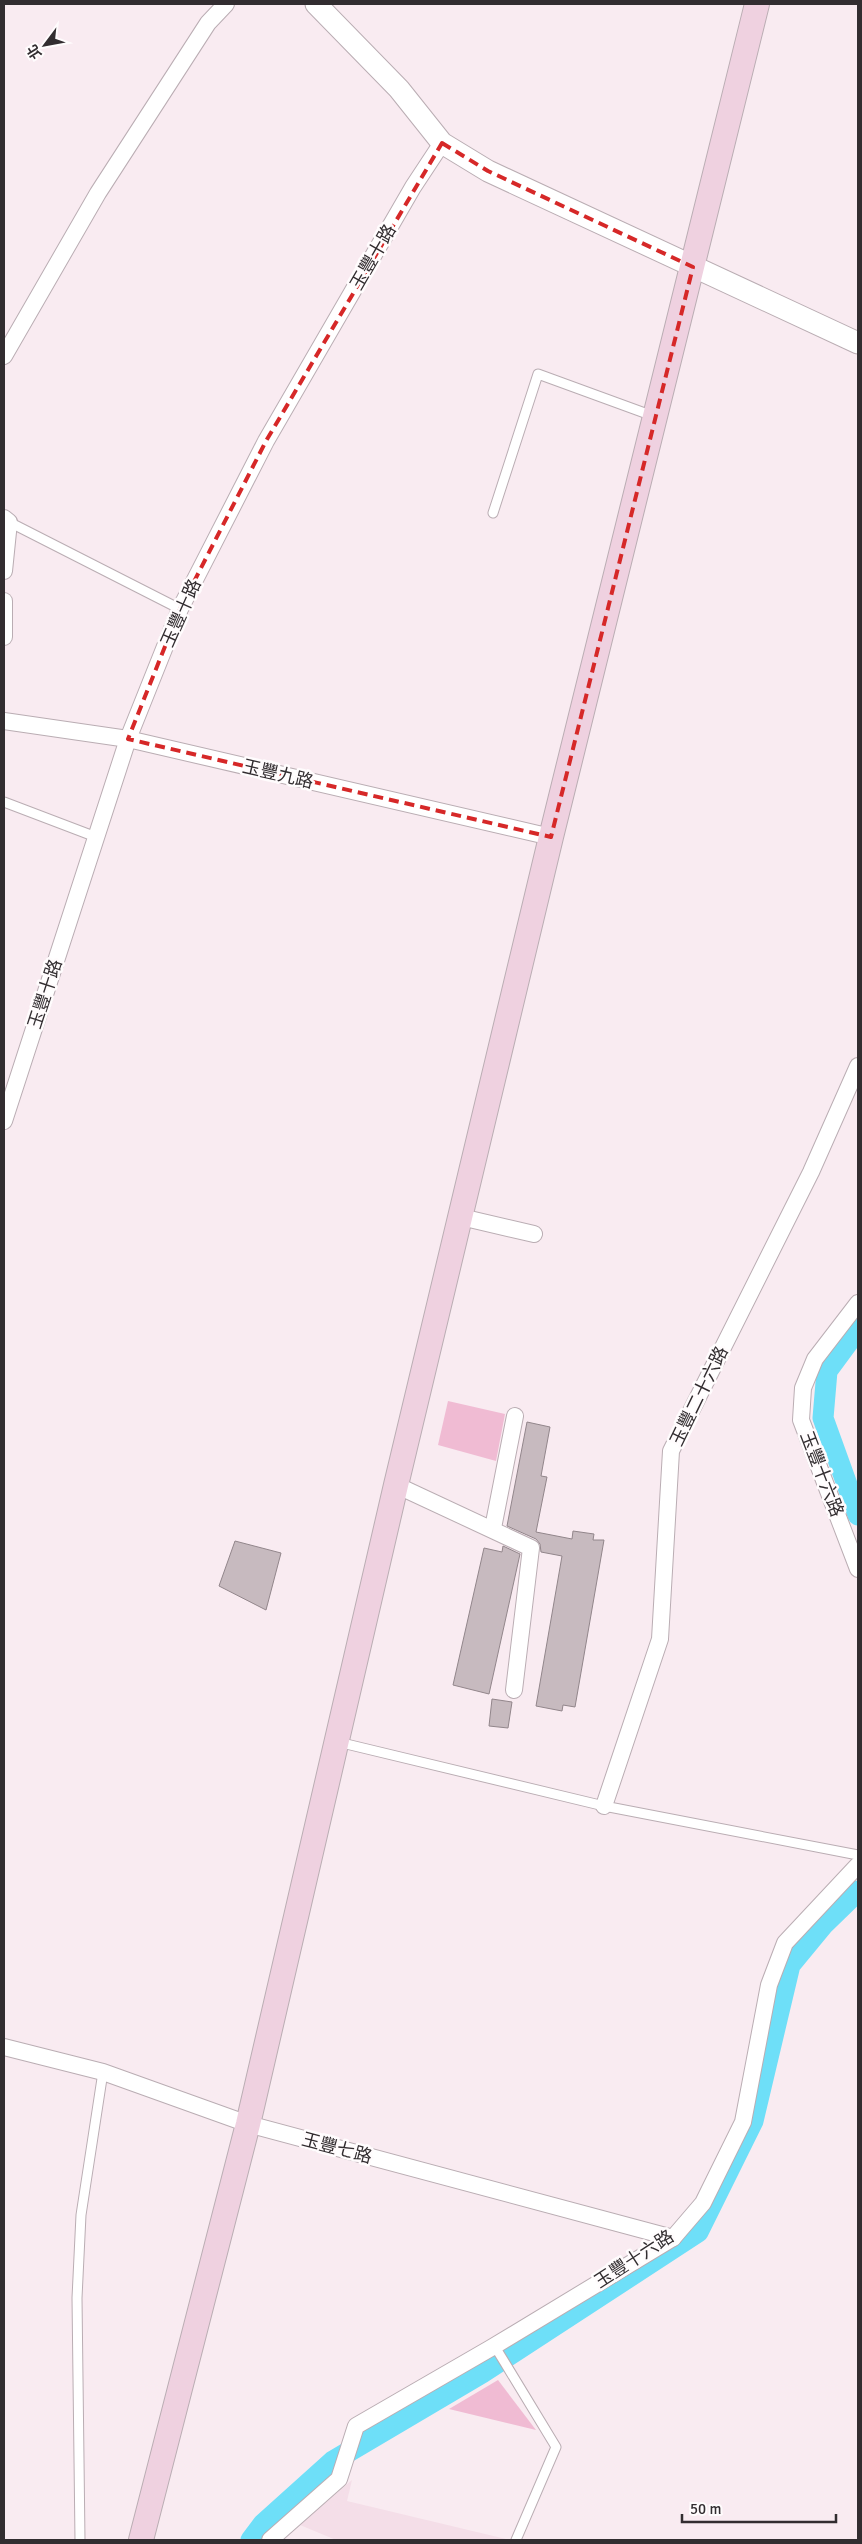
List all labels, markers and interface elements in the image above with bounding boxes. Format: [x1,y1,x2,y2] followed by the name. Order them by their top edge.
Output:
[20,20,70,70] north arrow
[23,41,45,62] text: 北
[345,220,401,294] street label: 玉豐十路
[156,576,206,650] street label: 玉豐十路
[240,755,316,793] street label: 玉豐九路
[23,956,67,1032] street label: 玉豐十路
[665,1343,733,1449] street label: 玉豐二十六路
[796,1428,848,1520] street label: 玉豐十六路
[299,2128,375,2168] street label: 玉豐七路
[590,2225,678,2293] street label: 玉豐十六路
[682,2492,836,2524] scale bar
[690,2500,721,2518] text: 50 m

